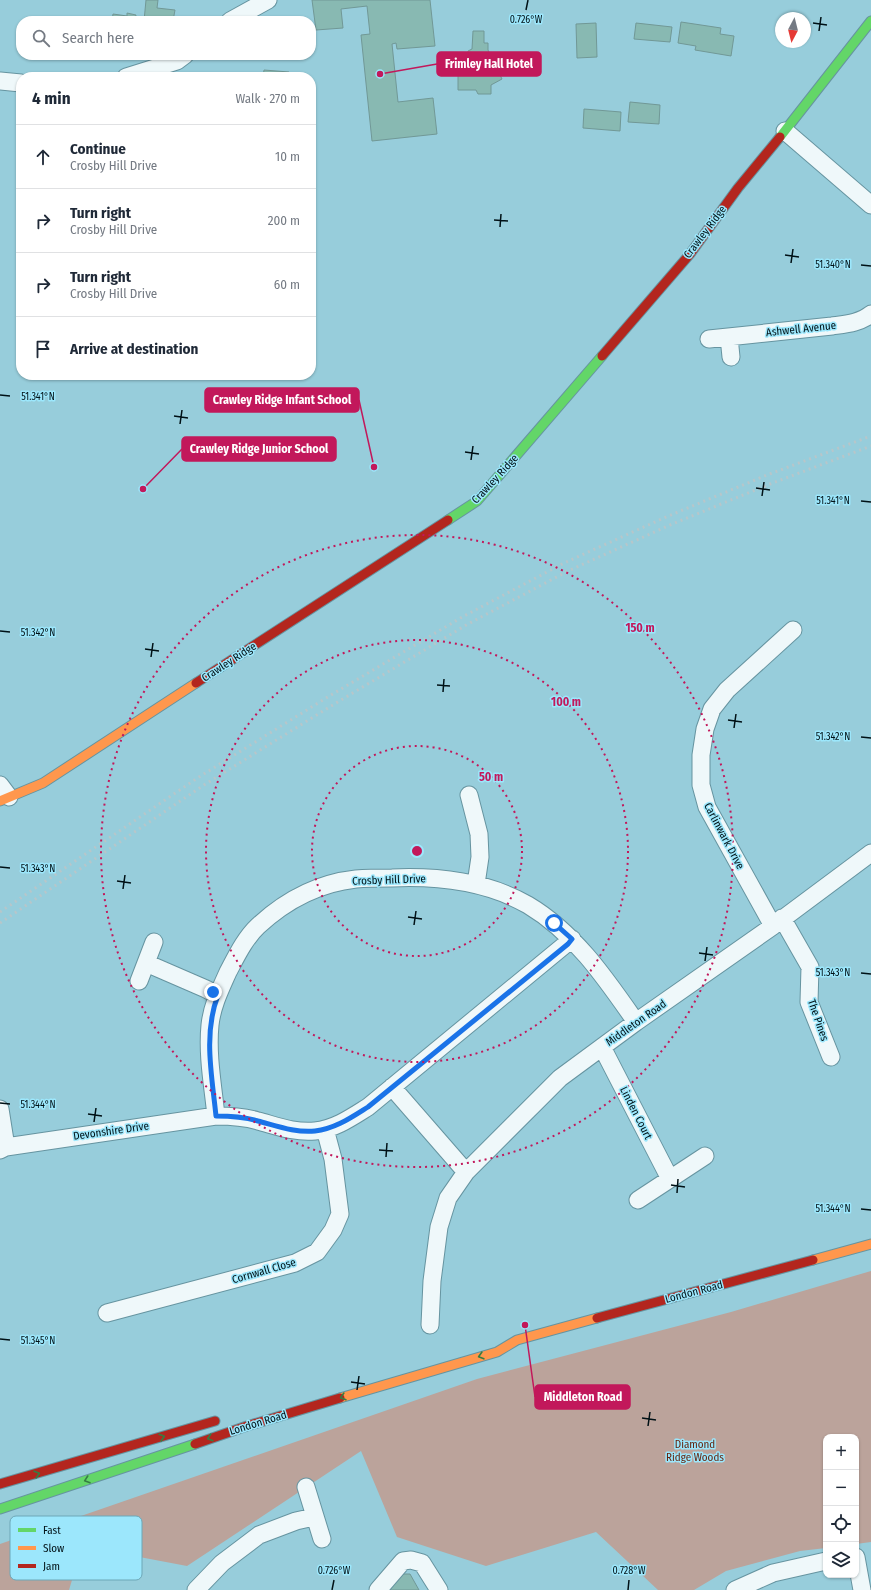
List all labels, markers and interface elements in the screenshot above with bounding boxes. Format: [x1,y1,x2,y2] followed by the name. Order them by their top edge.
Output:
[775,12,811,48] north arrow
[510,14,543,26] text: 0.726°W
[16,16,316,60] search box
[30,27,52,49] icon: search
[62,29,134,47] text: Search here
[437,52,541,76] callout: Frimley Hall Hotel
[445,57,534,71] text: Frimley Hall Hotel
[32,88,71,109] text: 4 min
[235,91,300,106] text: Walk · 270 m
[70,140,126,158] text: Continue
[32,146,54,168] icon: ahead
[275,149,300,164] text: 10 m
[70,158,157,173] text: Crosby Hill Drive
[681,203,729,261] street label: Crawley Ridge
[70,204,131,222] text: Turn right
[32,210,54,232] icon: right
[268,213,300,228] text: 200 m
[70,222,157,237] text: Crosby Hill Drive
[815,259,851,271] text: 51.340°N
[70,268,131,286] text: Turn right
[32,274,54,296] icon: right
[274,277,300,292] text: 60 m
[70,286,157,301] text: Crosby Hill Drive
[765,319,837,339] street label: Ashwell Avenue
[32,338,54,360] icon: arrive
[70,340,198,358] text: Arrive at destination
[205,388,359,412] callout: Crawley Ridge Infant School
[21,391,55,403] text: 51.341°N
[213,393,352,407] text: Crawley Ridge Infant School
[182,437,336,461] callout: Crawley Ridge Junior School
[190,442,329,456] text: Crawley Ridge Junior School
[469,452,521,506] street label: Crawley Ridge
[816,495,850,507] text: 51.341°N
[625,621,655,635] text: 150 m
[21,627,55,639] text: 51.342°N
[199,640,259,684] street label: Crawley Ridge
[551,695,581,709] text: 100 m
[816,731,850,743] text: 51.342°N
[479,770,503,784] text: 50 m
[701,801,747,871] street label: Carlinwark Drive
[410,844,424,858] centre of rings
[21,863,55,875] text: 51.343°N
[352,872,426,888] street label: Crosby Hill Drive
[545,914,563,932] route start
[816,967,850,979] text: 51.343°N
[204,983,222,1001] route end
[603,997,669,1049] street label: Middleton Road
[805,997,831,1043] street label: The Pines
[617,1084,655,1142] street label: Linden Court
[20,1099,56,1111] text: 51.344°N
[72,1119,150,1143] street label: Devonshire Drive
[815,1203,851,1215] text: 51.344°N
[231,1256,297,1286] street label: Cornwall Close
[664,1278,724,1306] street label: London Road
[21,1335,55,1347] text: 51.345°N
[478,1351,485,1360] one-way arrow
[535,1385,630,1409] callout: Middleton Road
[544,1390,622,1404] text: Middleton Road
[340,1392,347,1401] one-way arrow
[228,1408,288,1438] street label: London Road
[159,1433,166,1442] one-way arrow
[206,1433,213,1442] one-way arrow
[823,1434,859,1578] map controls
[823,1434,859,1470] button: +
[666,1438,724,1464] park label: Diamond Ridge Woods
[34,1470,41,1478] one-way arrow
[823,1470,859,1506] button: −
[84,1476,91,1484] one-way arrow
[823,1506,859,1542] button: locate
[10,1516,142,1580] legend
[43,1524,61,1537] text: Fast
[43,1542,64,1555] text: Slow
[823,1542,859,1578] button: layers
[43,1560,60,1573] text: Jam
[318,1565,351,1577] text: 0.726°W
[613,1565,646,1577] text: 0.728°W

